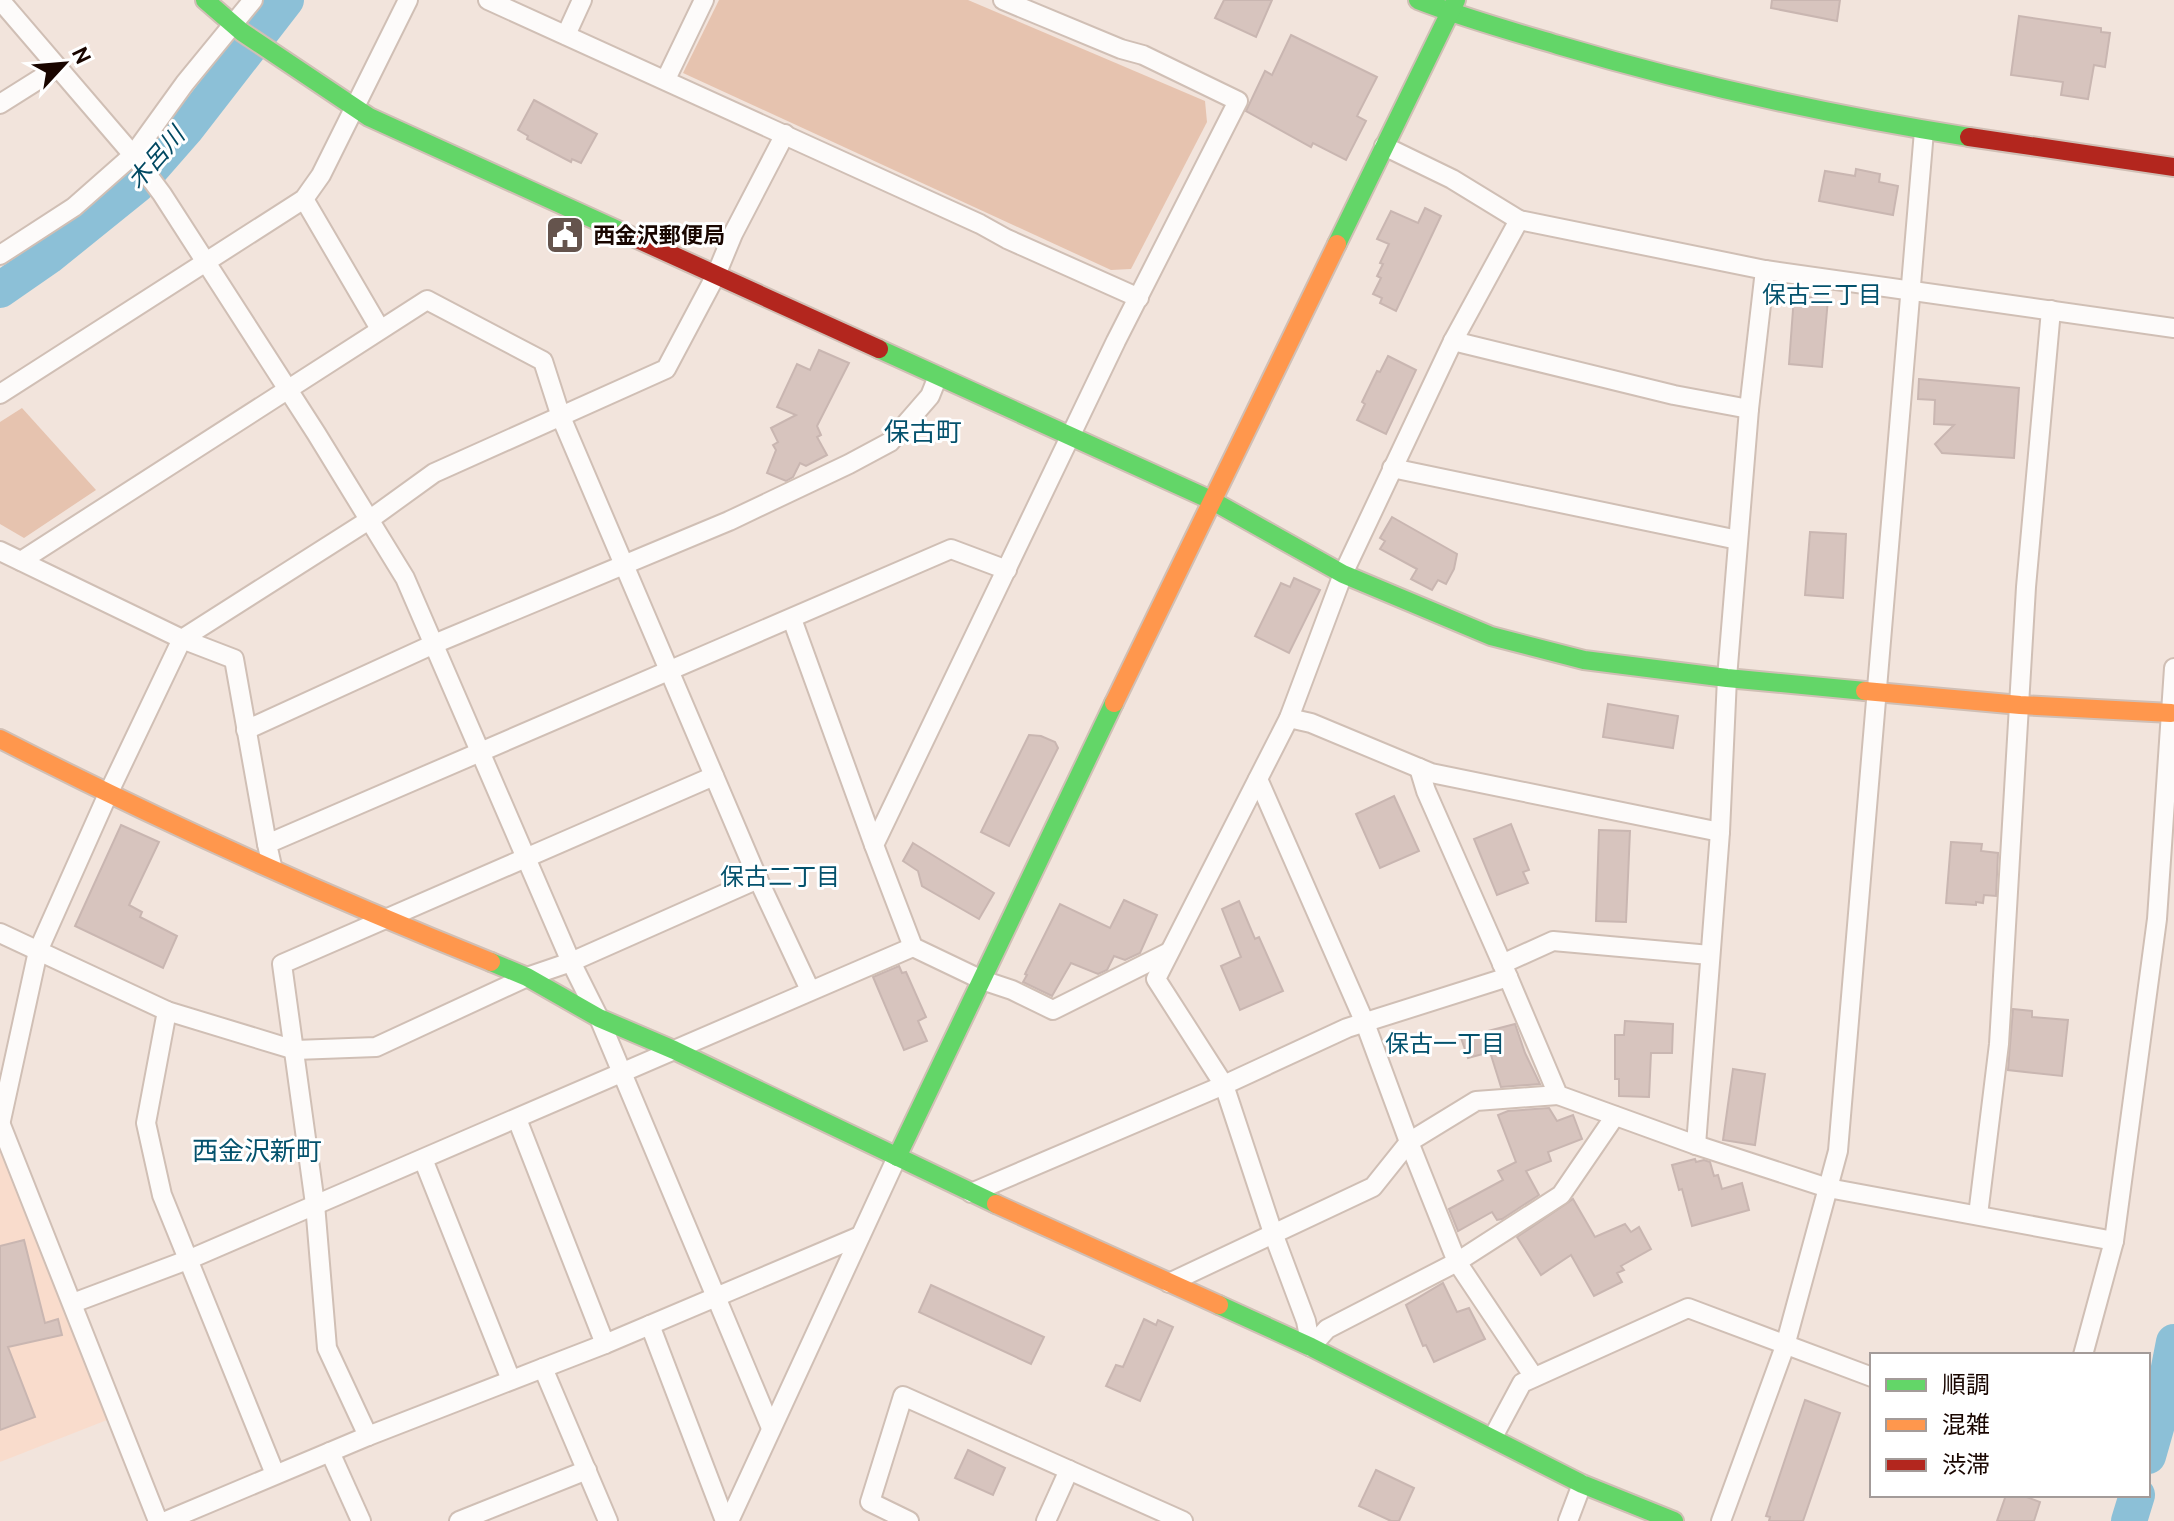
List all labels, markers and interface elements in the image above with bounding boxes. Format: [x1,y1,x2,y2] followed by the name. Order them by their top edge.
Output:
[24,24,104,104] north arrow
[66,43,97,68] text: N
[121,119,192,194] water label: 木呂川
[544,214,586,256] public building icon: 西金沢郵便局
[593,222,725,249] place label: 西金沢郵便局
[1762,280,1882,309] district label: 保古三丁目
[884,416,962,448] district label: 保古町
[720,862,840,891] district label: 保古二丁目
[1385,1029,1505,1058] district label: 保古一丁目
[192,1135,322,1167] district label: 西金沢新町
[1870,1353,2150,1497] legend
[1942,1370,1990,1399] text: 順調
[1942,1410,1990,1439] text: 混雑
[1942,1450,1990,1479] text: 渋滞

